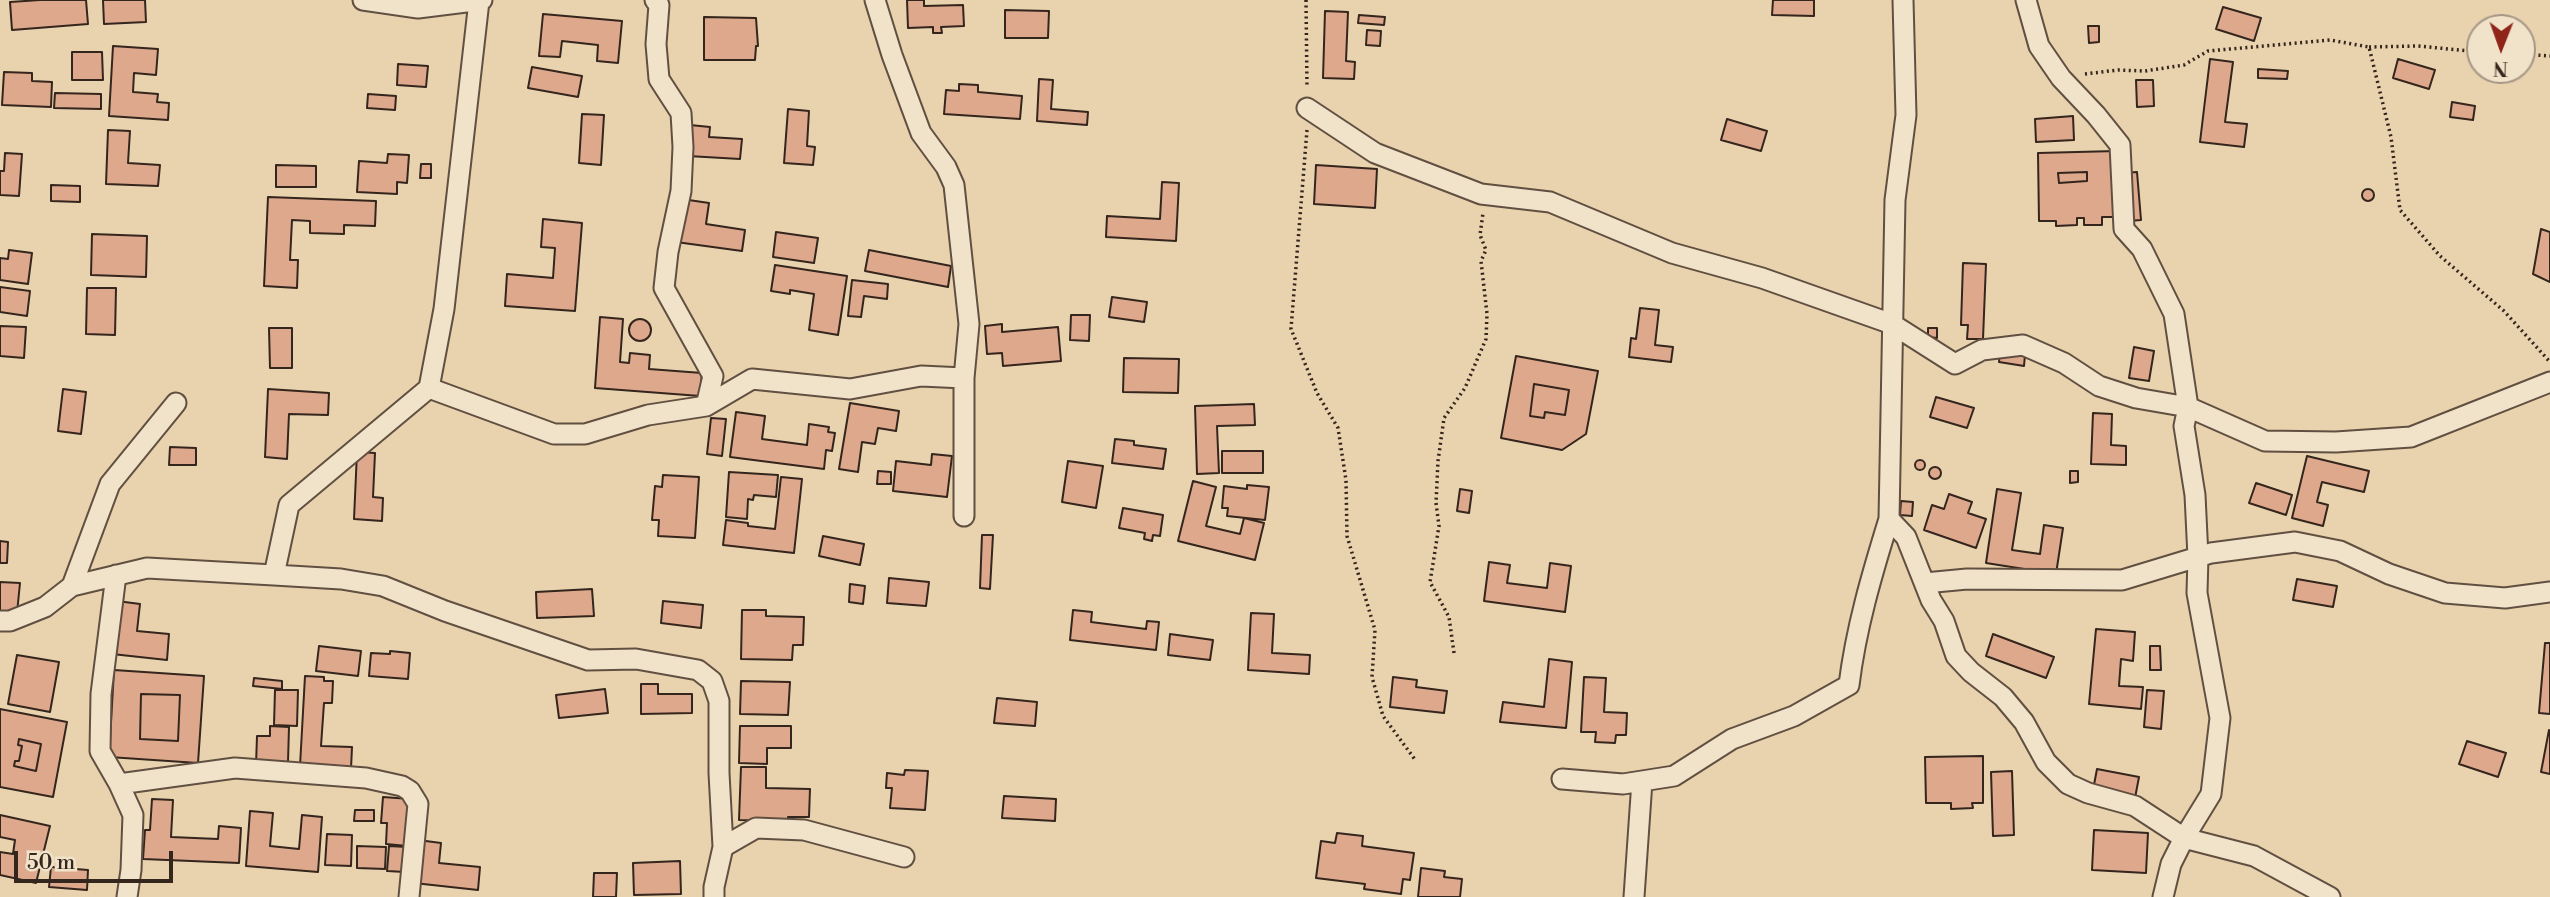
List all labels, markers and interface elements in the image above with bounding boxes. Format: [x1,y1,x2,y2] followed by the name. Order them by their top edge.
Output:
[2466,14,2536,84] north arrow
[2493,56,2508,80] text: N
[18,838,177,882] scale bar
[27,850,75,876] text: 50 m

